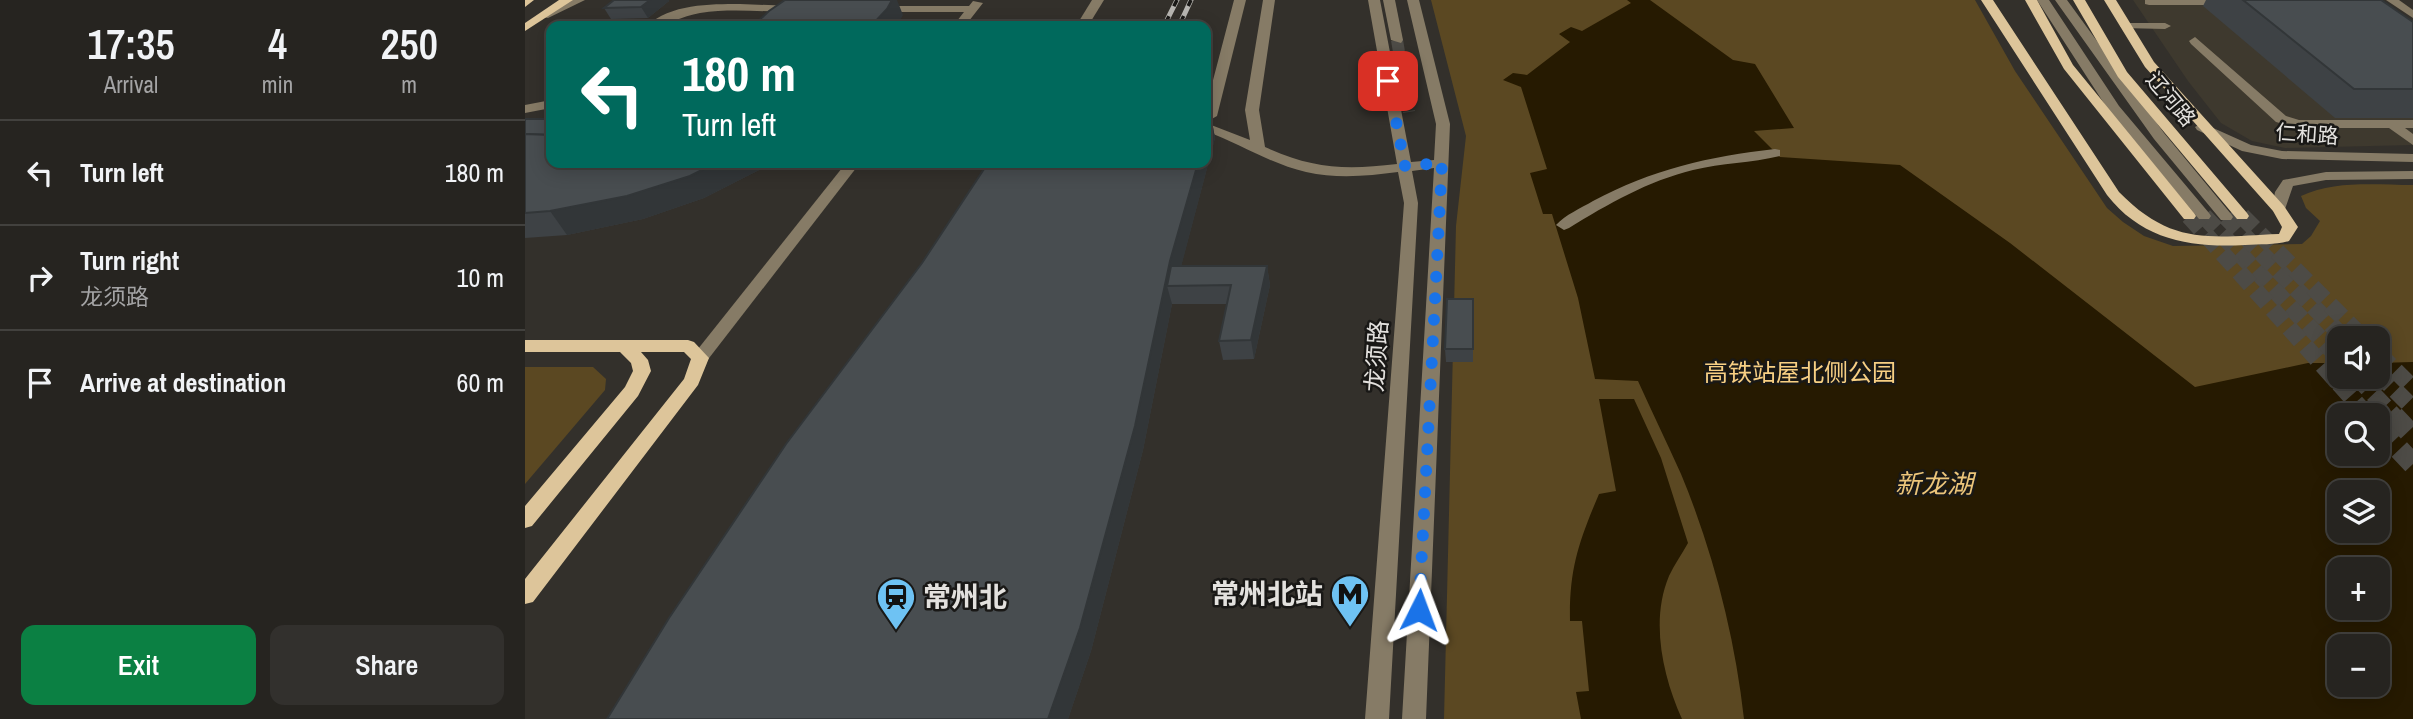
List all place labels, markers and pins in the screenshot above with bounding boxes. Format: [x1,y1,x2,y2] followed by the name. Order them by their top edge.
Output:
[1358,51,1418,111] pin
[1329,573,1371,628] metro station icon: 常州北站
[1211,575,1323,613] place label: 常州北站
[875,576,917,631] station icon: 常州北
[923,578,1007,616] place label: 常州北

